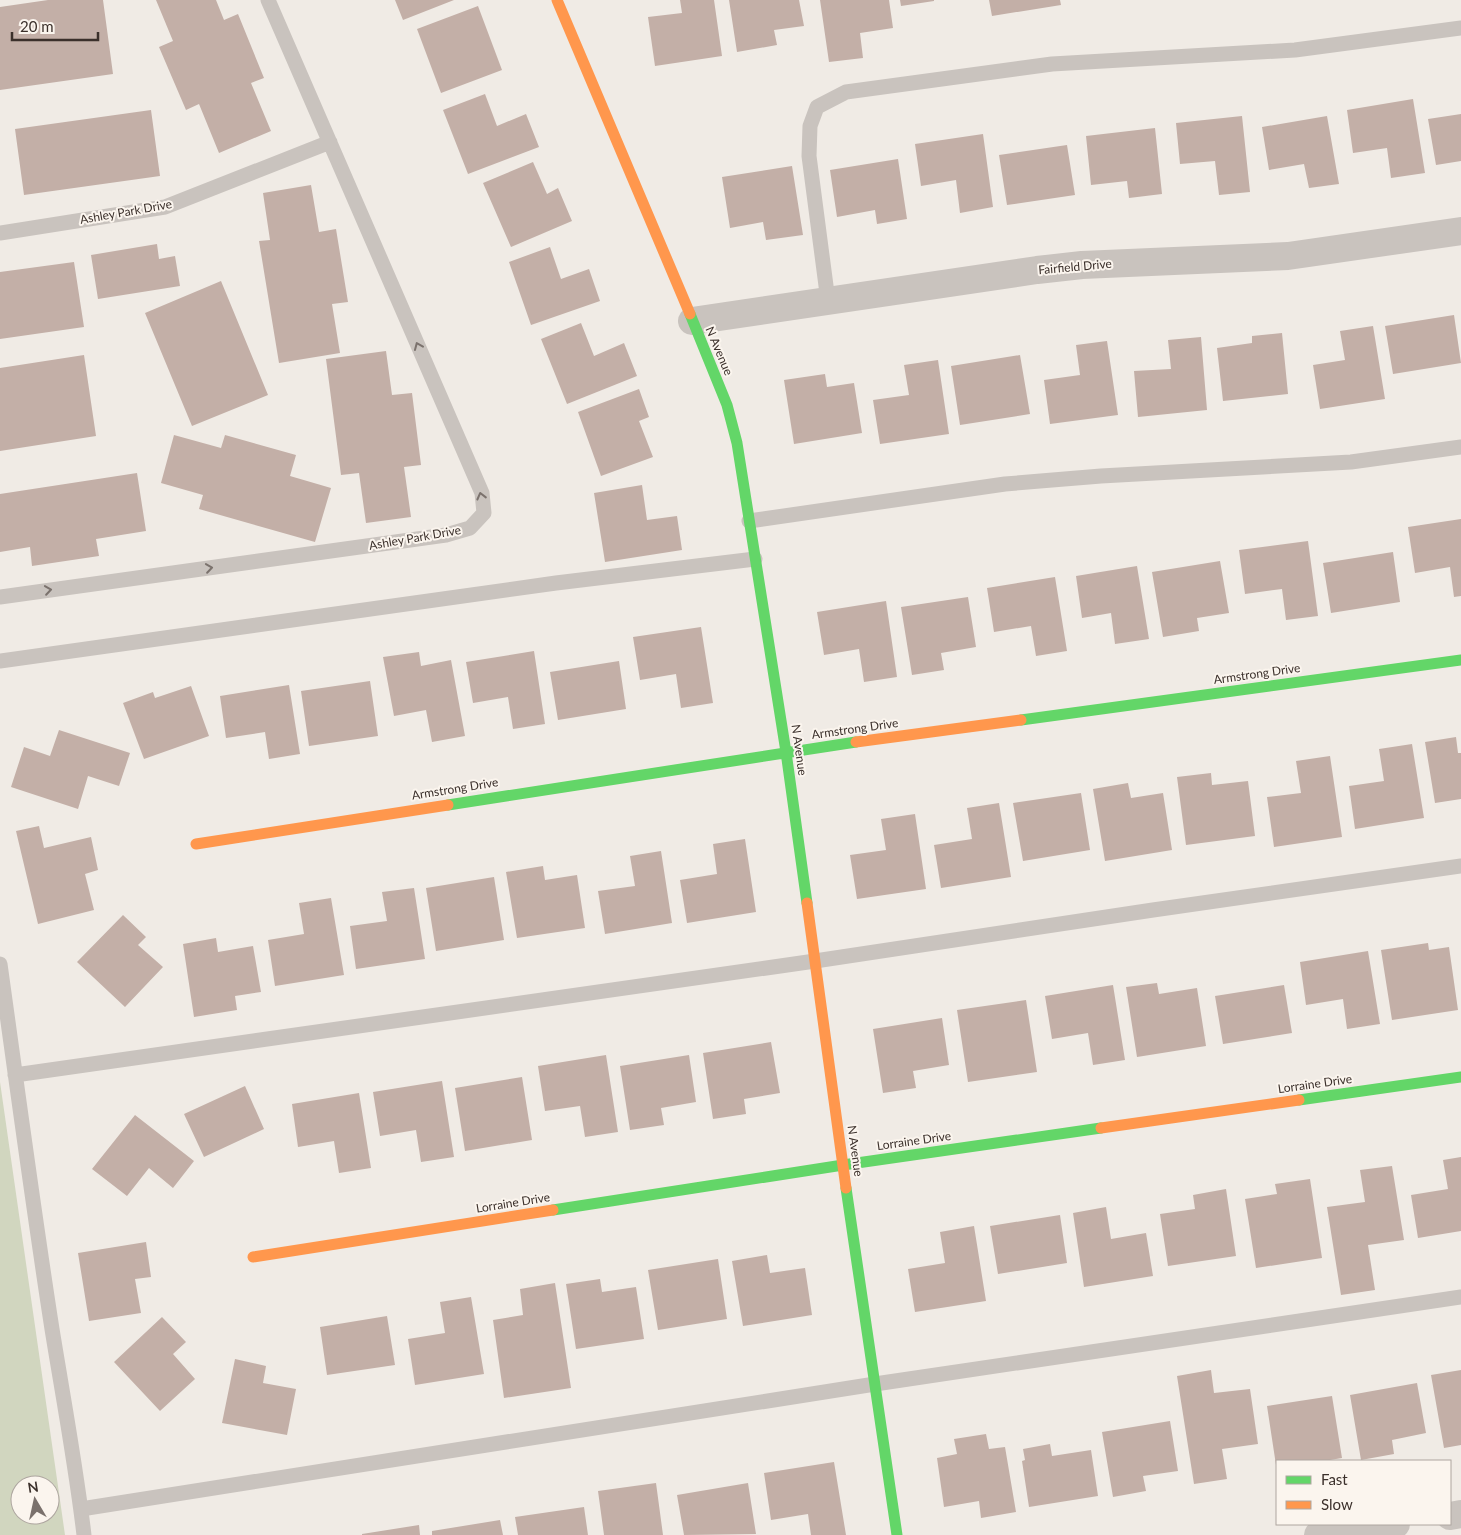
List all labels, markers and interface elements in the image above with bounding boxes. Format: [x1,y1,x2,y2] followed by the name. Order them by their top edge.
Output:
[12,10,99,42] scale bar
[20,17,54,35] text: 20 m
[79,196,173,227] street label: Ashley Park Drive
[1038,256,1112,277] street label: Fairfield Drive
[702,324,736,377] street label: N Avenue
[414,342,425,351] one-way arrow
[476,491,487,500] one-way arrow
[368,522,462,553] street label: Ashley Park Drive
[206,563,214,574] one-way arrow
[45,585,53,596] one-way arrow
[1213,660,1301,687] street label: Armstrong Drive
[811,715,899,742] street label: Armstrong Drive
[788,723,811,777] street label: N Avenue
[411,774,499,803] street label: Armstrong Drive
[1277,1071,1353,1096] street label: Lorraine Drive
[844,1124,867,1178] street label: N Avenue
[876,1128,952,1153] street label: Lorraine Drive
[475,1189,551,1216] street label: Lorraine Drive
[1276,1460,1451,1525] legend
[1321,1470,1348,1488] text: Fast
[10,1475,60,1525] north arrow
[26,1477,40,1496] text: N
[1321,1495,1353,1513] text: Slow

